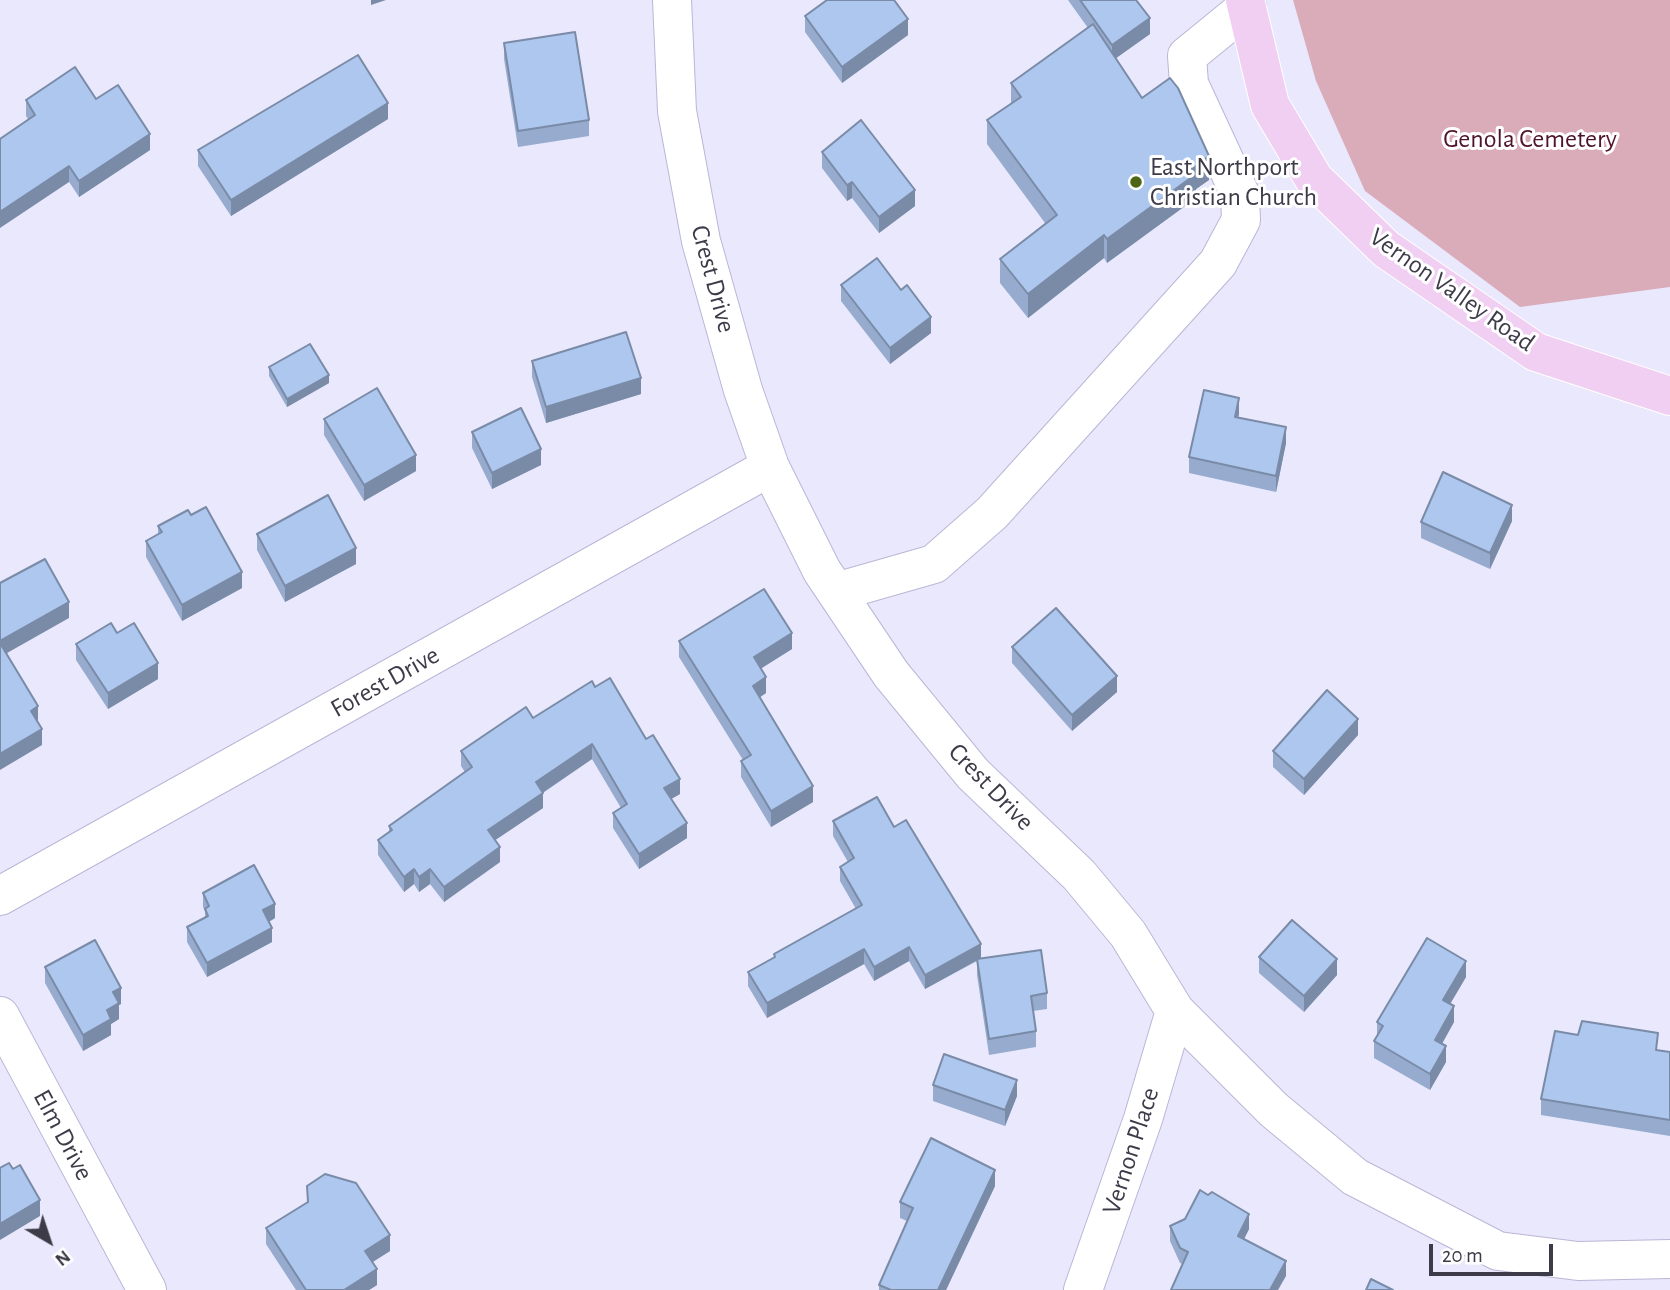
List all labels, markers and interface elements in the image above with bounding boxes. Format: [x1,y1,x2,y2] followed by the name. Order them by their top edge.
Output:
[1443,123,1617,155] park label: Genola Cemetery
[1150,151,1317,212] place label: East Northport Christian Church
[1128,174,1144,190] marker: East Northport Christian Church
[1363,221,1541,359] street label: Vernon Valley Road
[684,222,742,336] street label: Crest Drive
[325,639,445,725] street label: Forest Drive
[942,737,1040,837] street label: Crest Drive
[26,1084,100,1186] street label: Elm Drive
[1096,1084,1166,1218] street label: Vernon Place
[14,1206,84,1276] north arrow
[1432,1230,1556,1274] scale bar
[1442,1245,1483,1266] text: 20 m
[51,1246,74,1269] text: N

